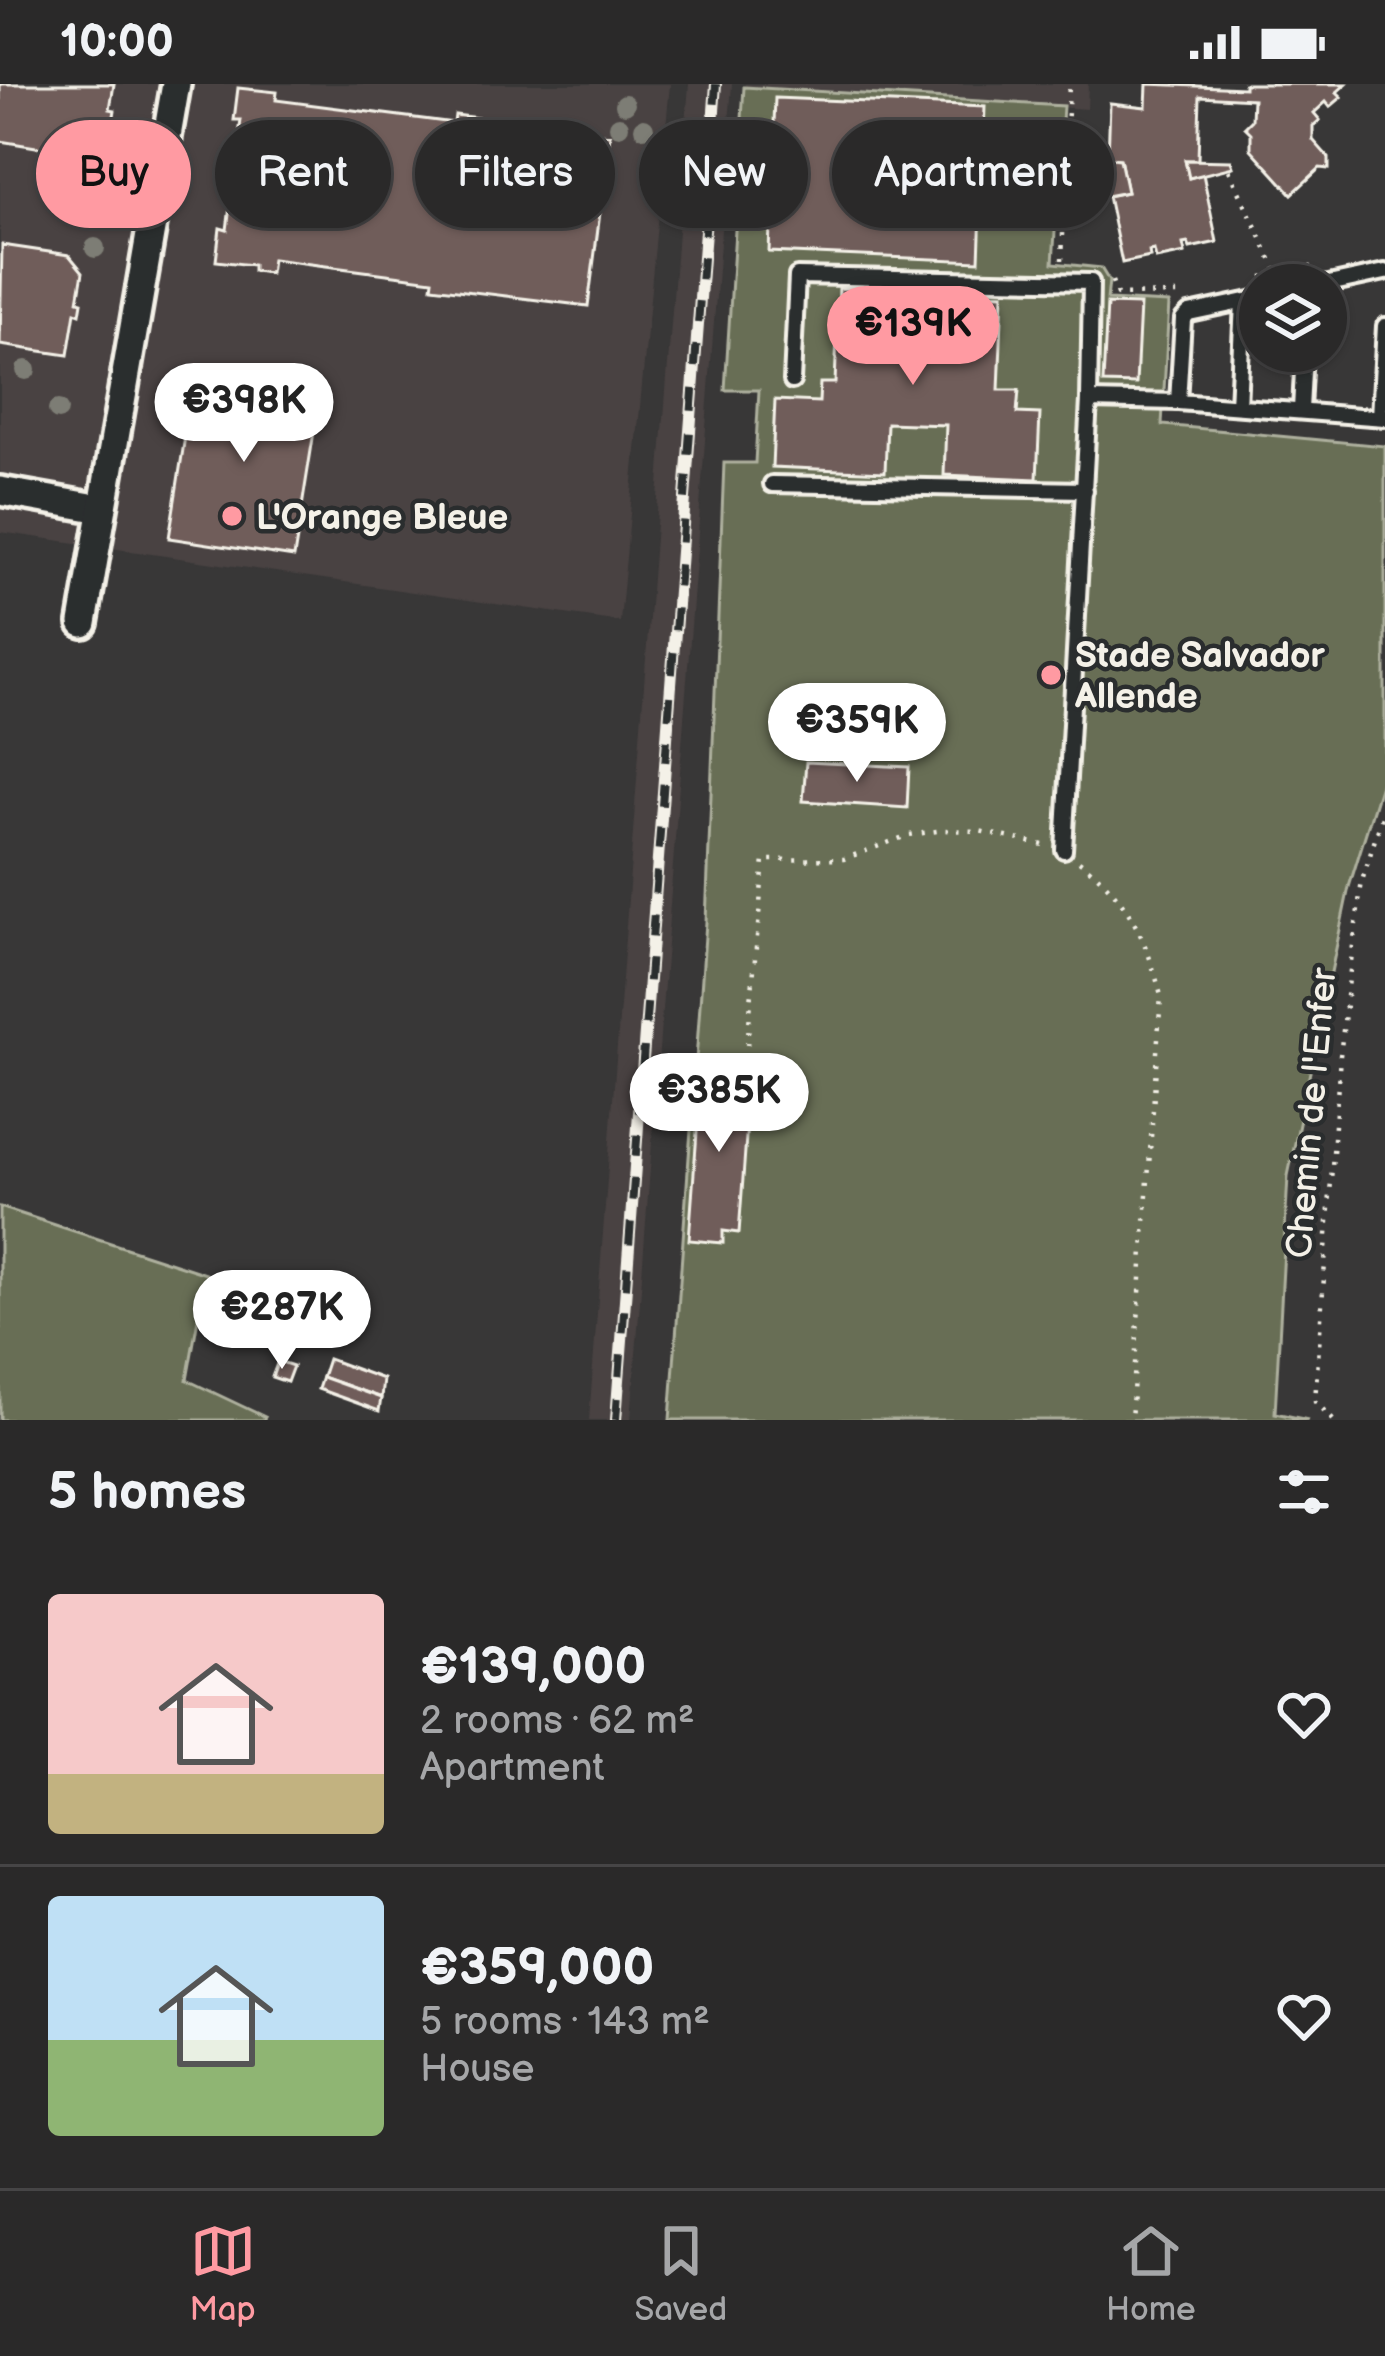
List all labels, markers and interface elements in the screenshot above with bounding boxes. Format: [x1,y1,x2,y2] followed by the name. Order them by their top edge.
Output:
[60,15,174,70] text: 10:00
[36,120,191,228] chip: Buy
[215,120,391,228] chip: Rent
[415,120,615,228] chip: Filters
[639,120,808,228] chip: New
[832,120,1114,228] chip: Apartment
[1239,264,1347,372] map controls
[1239,264,1347,372] button: layers
[829,286,997,388] pin: €139K
[854,301,972,348] text: €139K
[160,363,328,465] pin: €398K
[182,378,307,425] text: €398K
[256,497,508,540] place label: L'Orange Bleue
[219,503,245,529] marker: L'Orange Bleue
[1074,635,1326,719] place label: Stade Salvador Allende
[1038,662,1064,688] marker: Stade Salvador Allende
[773,683,941,785] pin: €359K
[795,698,919,745] text: €359K
[1278,965,1347,1260] street label: Chemin de l'Enfer
[635,1053,803,1155] pin: €385K
[657,1068,781,1115] text: €385K
[198,1270,366,1372] pin: €287K
[220,1285,344,1332] text: €287K
[1271,1459,1337,1525] icon: filters
[48,1462,246,1523] text: 5 homes
[420,1637,646,1698] text: €139,000
[144,1642,288,1786] icon: home
[1271,1681,1337,1747] icon: heart
[420,1698,695,1745] text: 2 rooms · 62 m²
[420,1745,604,1792] text: Apartment
[420,1938,654,1999] text: €359,000
[144,1944,288,2088] icon: home
[1271,1983,1337,2049] icon: heart
[420,1999,710,2046] text: 5 rooms · 143 m²
[420,2046,534,2093] text: House
[189,2218,256,2330] tab: Map
[634,2218,727,2330] tab: Saved
[1106,2218,1196,2330] tab: Home

